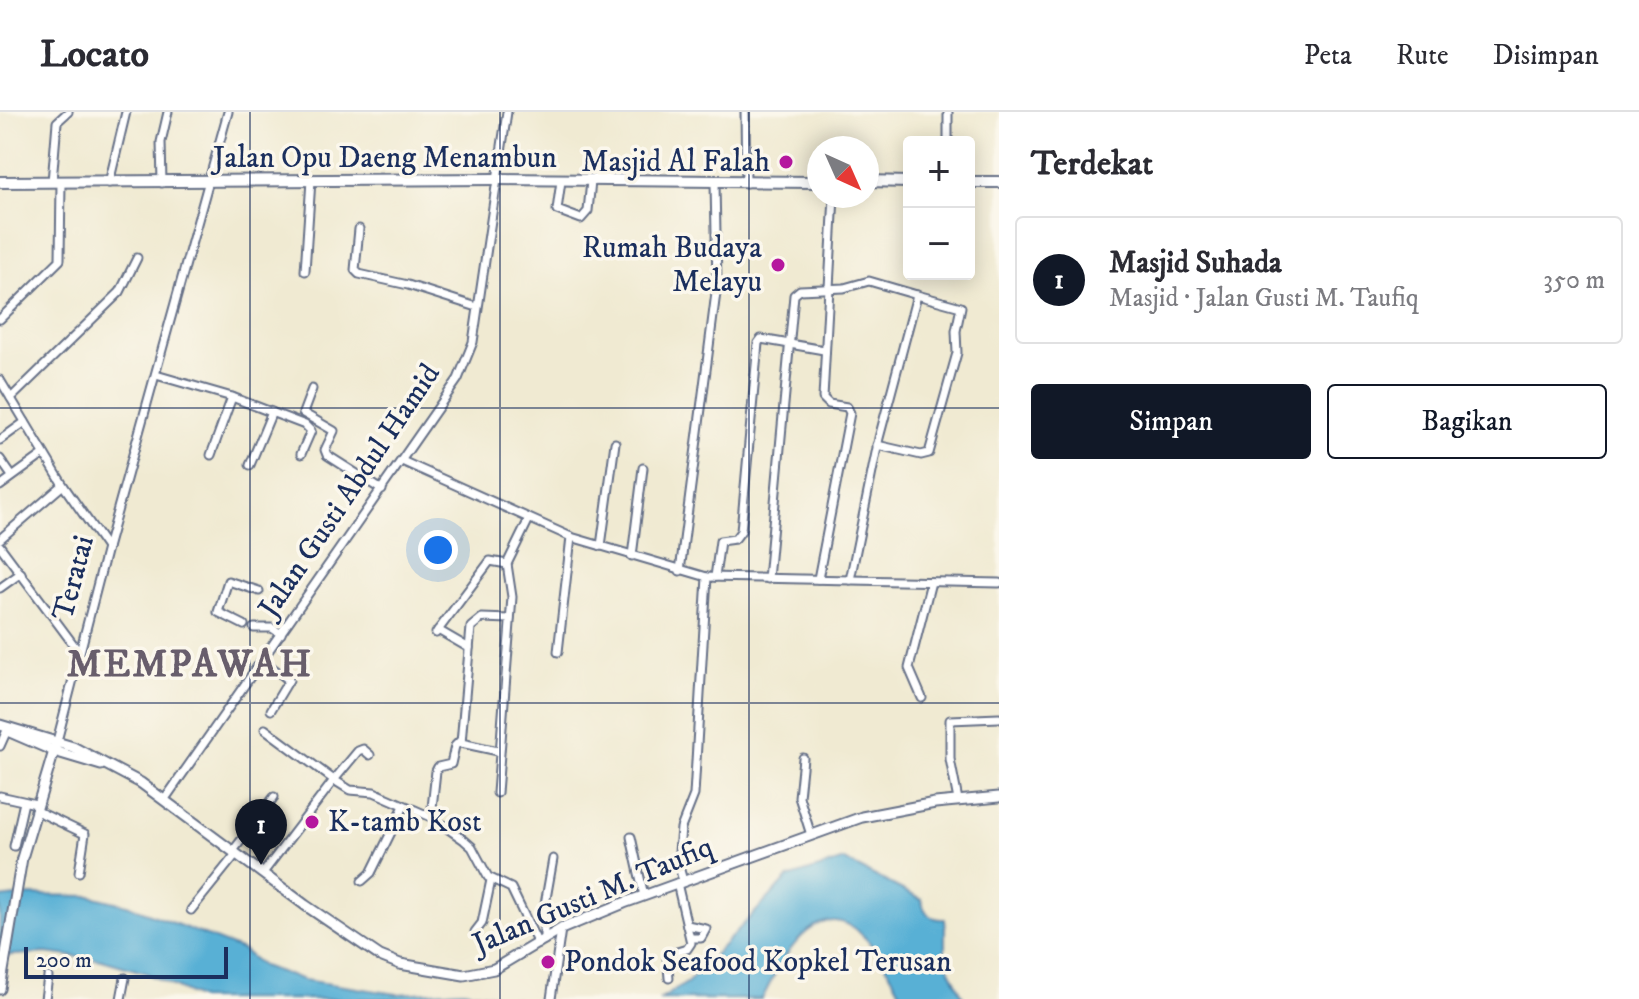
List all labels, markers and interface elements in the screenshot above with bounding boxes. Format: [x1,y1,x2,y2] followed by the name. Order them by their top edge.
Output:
[40,31,149,79] text: Locato
[1304,38,1352,73] text: Peta
[1396,38,1449,73] text: Rute
[1493,38,1599,73] text: Disimpan
[807,136,879,208] north arrow
[903,136,975,280] map controls
[903,136,975,208] button: +
[210,140,557,177] street label: Jalan Opu Daeng Menambun
[1031,143,1153,185] text: Terdekat
[581,144,770,181] place label: Masjid Al Falah
[777,153,795,171] marker: Masjid Al Falah
[903,208,975,280] button: −
[582,230,762,301] place label: Rumah Budaya Melayu
[1109,245,1282,282] text: Masjid Suhada
[769,256,787,274] marker: Rumah Budaya Melayu
[1054,264,1064,297] text: 1
[1543,264,1605,297] text: 350 m
[1109,282,1419,315] text: Masjid · Jalan Gusti M. Taufiq
[250,357,449,628] street label: Jalan Gusti Abdul Hamid
[1031,384,1311,459] button: Simpan
[1327,384,1607,459] button: Bagikan
[418,530,458,570] your location
[45,532,103,624] street label: Teratai
[67,641,313,689] district label: MEMPAWAH
[235,799,287,865] pin: 1
[328,804,482,841] place label: K-tamb Kost
[303,813,321,831] marker: K-tamb Kost
[465,828,720,964] street label: Jalan Gusti M. Taufiq
[24,943,228,979] scale bar
[564,944,952,981] place label: Pondok Seafood Kopkel Terusan
[36,947,92,974] text: 200 m
[539,953,557,971] marker: Pondok Seafood Kopkel Terusan

